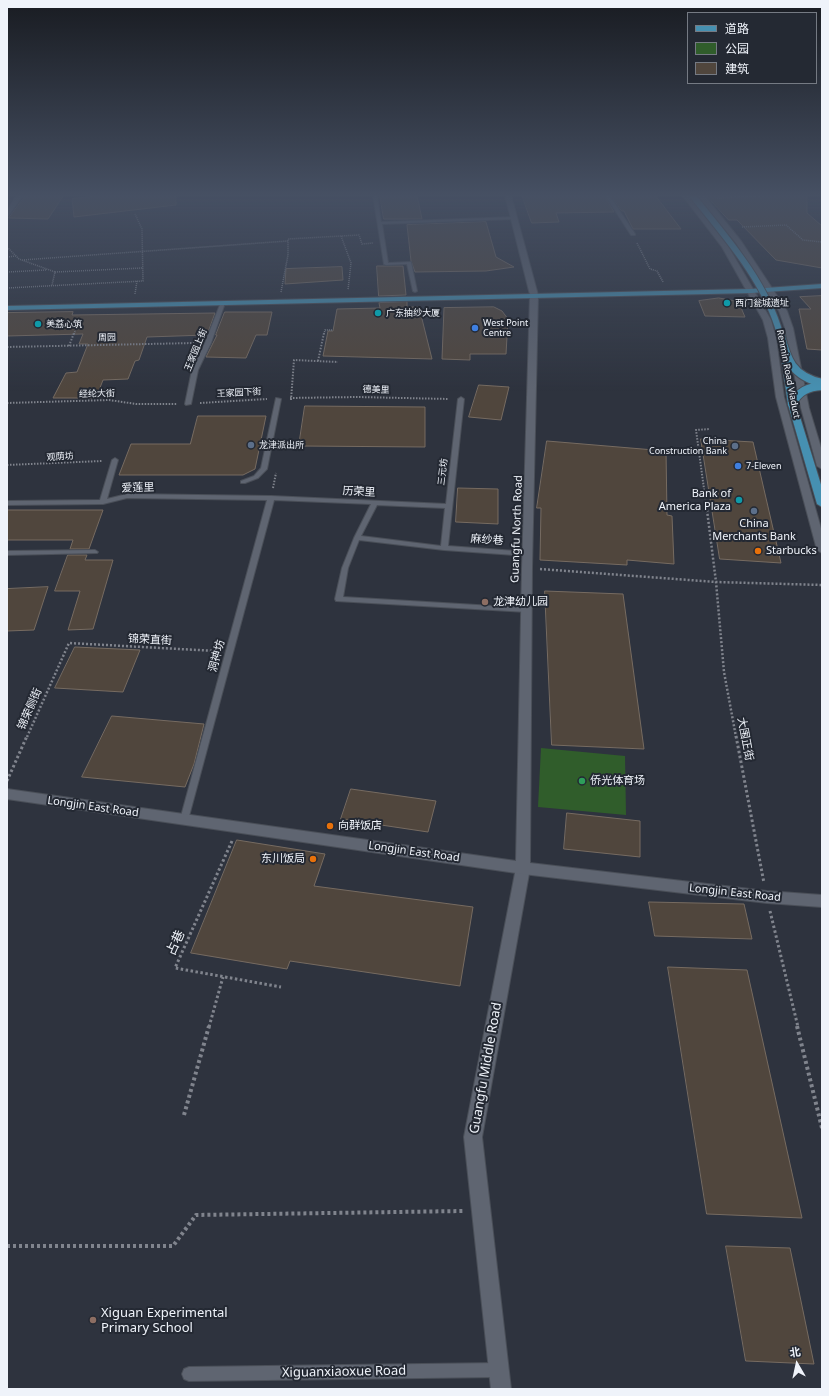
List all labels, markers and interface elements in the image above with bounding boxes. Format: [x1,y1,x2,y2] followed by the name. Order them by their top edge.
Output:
[687,12,817,84] legend
[725,20,749,37] text: 道路
[725,40,749,57] text: 公园
[725,60,749,77] text: 建筑
[722,298,732,308] marker: 西门瓮城遗址
[735,298,789,308] place label: 西门瓮城遗址
[373,308,383,318] marker: 广东抽纱大厦
[386,308,440,318] place label: 广东抽纱大厦
[483,318,528,339] place label: West Point Centre
[33,319,43,329] marker: 美荔心筑
[46,319,82,329] place label: 美荔心筑
[470,323,480,333] marker: West Point Centre
[183,327,209,373] street label: 王家园上街
[774,329,802,419] street label: Renmin Road Viaduct
[98,332,116,344] street label: 周园
[362,384,390,396] street label: 德美里
[216,386,262,400] street label: 王家园下街
[79,388,115,400] street label: 经纶大街
[649,436,727,457] place label: China Construction Bank
[246,440,256,450] marker: 龙津派出所
[259,440,304,450] place label: 龙津派出所
[730,441,740,451] marker: China Construction Bank
[46,451,74,463] street label: 观荫坊
[436,458,450,486] street label: 三元坊
[733,461,743,471] marker: 7-Eleven
[746,461,781,471] place label: 7-Eleven
[509,475,525,583] street label: Guangfu North Road
[121,481,155,495] street label: 爱莲里
[342,485,376,499] street label: 历荣里
[659,487,731,513] place label: Bank of America Plaza
[734,495,744,505] marker: Bank of America Plaza
[749,506,759,516] marker: China Merchants Bank
[712,517,796,543] place label: China Merchants Bank
[470,532,504,548] street label: 麻纱巷
[766,544,817,558] place label: Starbucks
[753,546,763,556] marker: Starbucks
[493,595,548,609] place label: 龙津幼儿园
[480,597,490,607] marker: 龙津幼儿园
[128,632,172,648] street label: 锦荣直街
[206,638,228,674] street label: 洞神坊
[15,686,45,732] street label: 锦荣侧街
[734,716,756,762] street label: 大围正街
[590,774,645,788] place label: 侨光体育场
[577,776,587,786] marker: 侨光体育场
[46,794,140,820] street label: Longjin East Road
[338,819,382,833] place label: 向群饭店
[325,821,335,831] marker: 向群饭店
[367,839,461,865] street label: Longjin East Road
[261,852,305,866] place label: 东川饭局
[308,854,318,864] marker: 东川饭局
[688,882,782,904] street label: Longjin East Road
[164,928,188,958] street label: 占巷
[467,1001,505,1135] street label: Guangfu Middle Road
[101,1305,228,1336] place label: Xiguan Experimental Primary School
[88,1315,98,1325] marker: Xiguan Experimental Primary School
[788,1343,802,1360] text: 北
[777,1344,817,1384] north arrow
[282,1363,406,1381] street label: Xiguanxiaoxue Road

